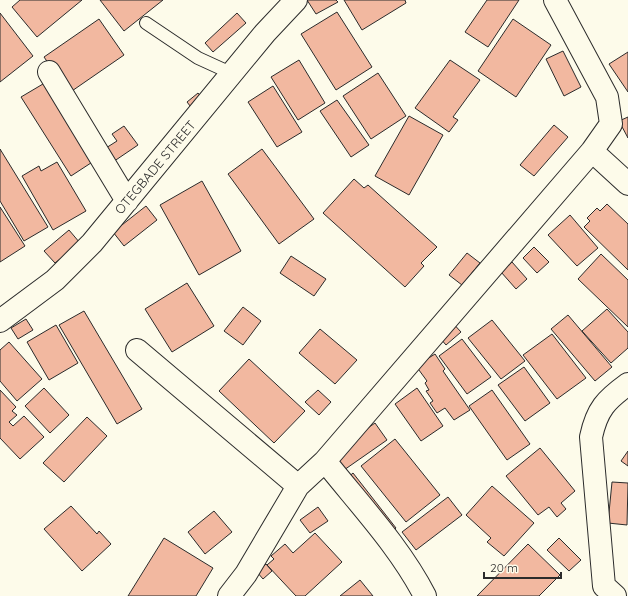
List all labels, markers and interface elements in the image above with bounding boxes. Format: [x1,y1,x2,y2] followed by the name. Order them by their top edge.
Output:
[111,117,199,217] street label: OTEGBADE STREET
[484,554,561,580] scale bar
[490,560,518,575] text: 20 m

